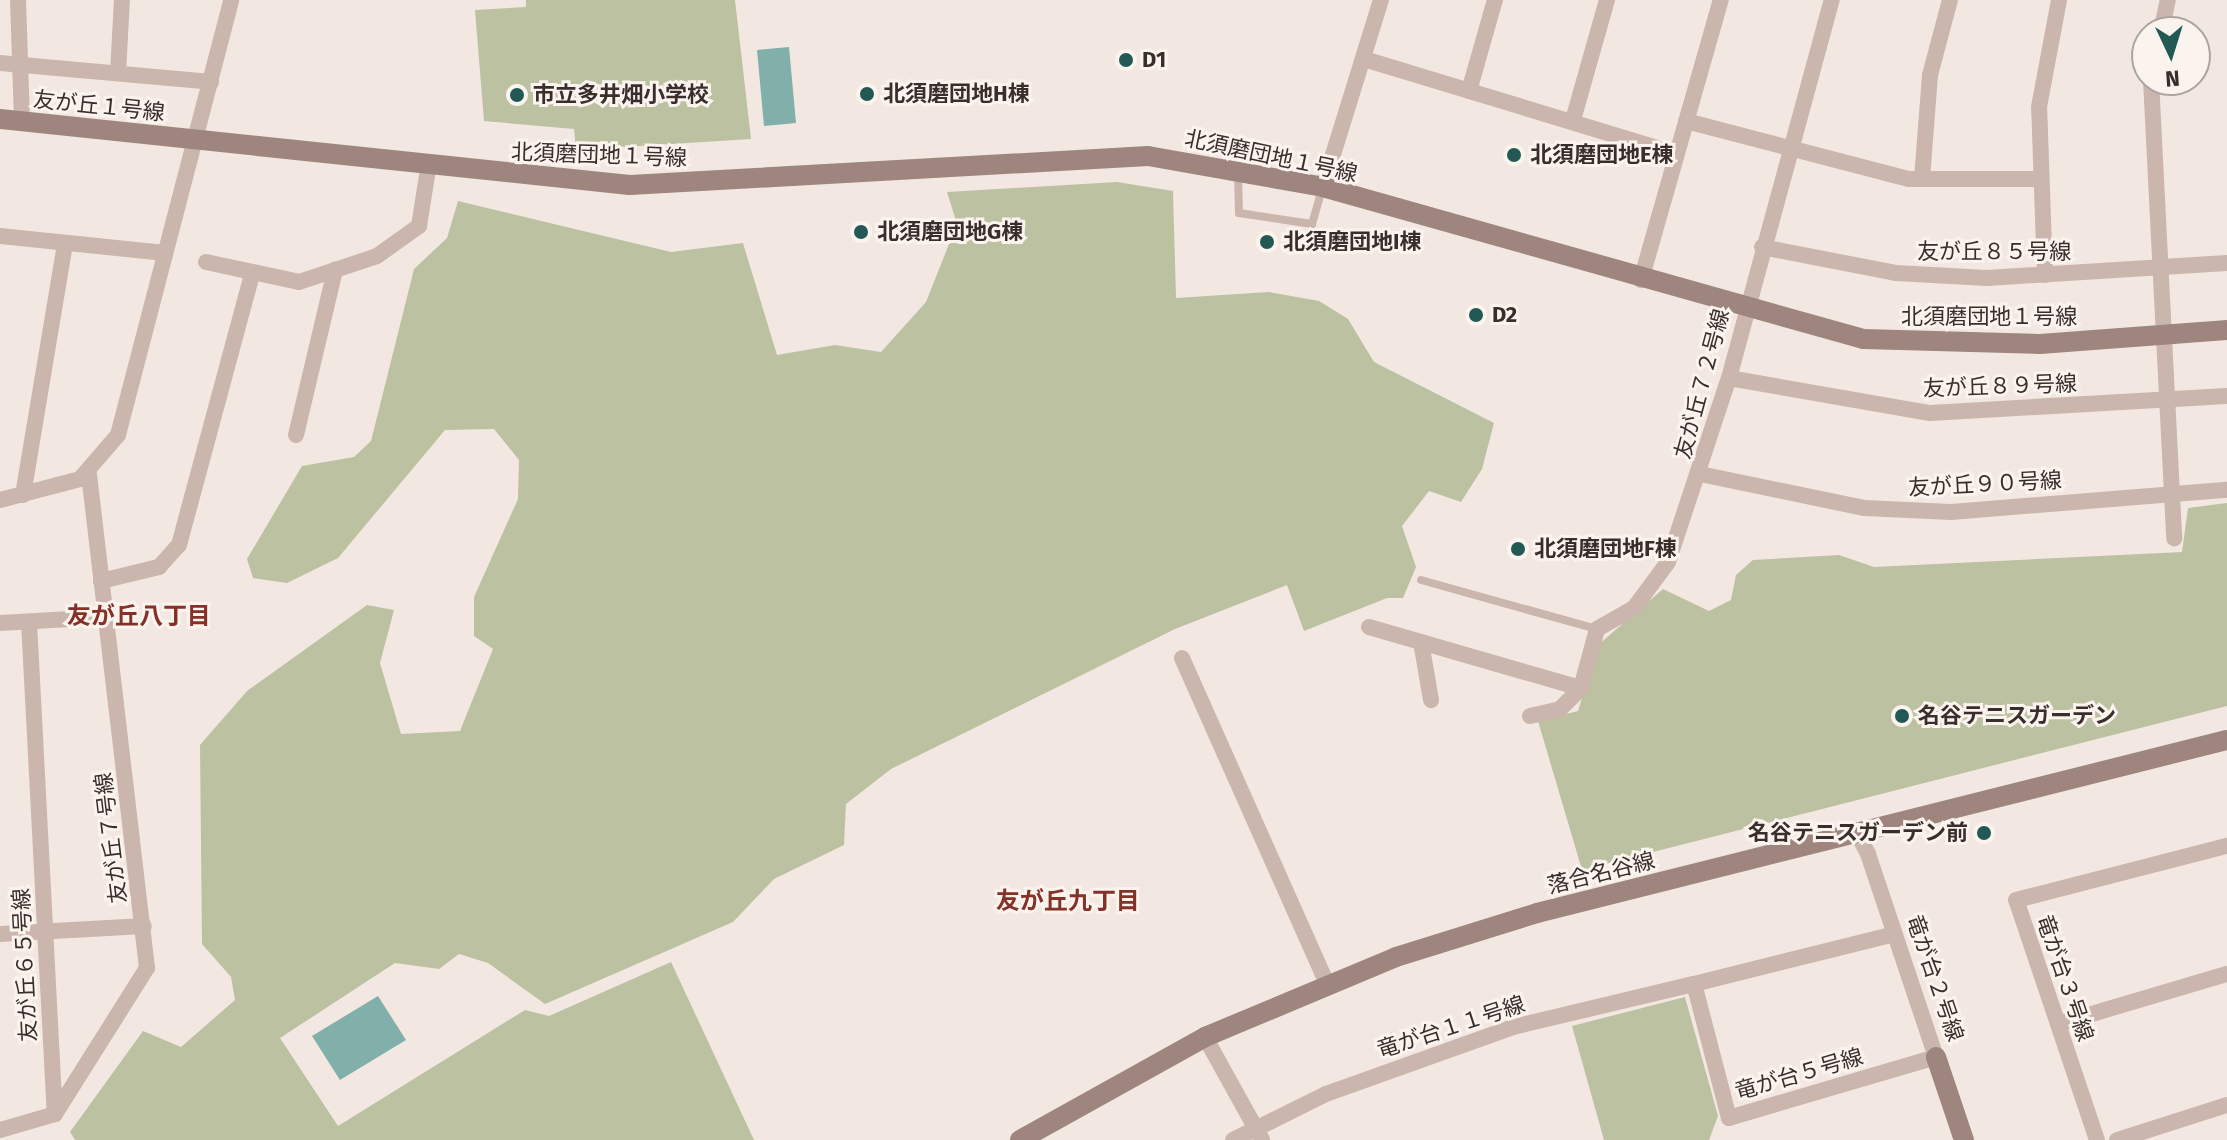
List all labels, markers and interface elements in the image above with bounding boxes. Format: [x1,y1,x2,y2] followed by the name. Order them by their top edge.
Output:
[2131,16,2211,96] north arrow
[1142,47,1166,73] place label: D1
[1117,51,1135,69] marker: D1
[2164,64,2181,92] text: N
[883,81,1030,107] place label: 北須磨団地H棟
[533,82,709,108] place label: 市立多井畑小学校
[858,85,876,103] marker: 北須磨団地H棟
[32,86,166,126] street label: 友が丘１号線
[508,86,526,104] marker: 市立多井畑小学校
[1182,125,1360,187] street label: 北須磨団地１号線
[511,139,687,171] street label: 北須磨団地１号線
[1530,142,1674,168] place label: 北須磨団地E棟
[1505,146,1523,164] marker: 北須磨団地E棟
[877,219,1023,245] place label: 北須磨団地G棟
[852,223,870,241] marker: 北須磨団地G棟
[1283,229,1421,255] place label: 北須磨団地I棟
[1258,233,1276,251] marker: 北須磨団地I棟
[1917,239,2071,265] street label: 友が丘８５号線
[1492,302,1517,328] place label: D2
[1901,304,2077,330] street label: 北須磨団地１号線
[1467,306,1485,324] marker: D2
[1669,306,1735,462] street label: 友が丘７２号線
[1923,370,2077,402] street label: 友が丘８９号線
[1907,467,2063,501] street label: 友が丘９０号線
[1534,536,1677,562] place label: 北須磨団地F棟
[1509,540,1527,558] marker: 北須磨団地F棟
[67,603,211,631] district label: 友が丘八丁目
[1918,703,2116,729] place label: 名谷テニスガーデン
[1893,707,1911,725] marker: 名谷テニスガーデン
[90,771,132,905] street label: 友が丘７号線
[1748,820,1968,846] place label: 名谷テニスガーデン前
[1975,824,1993,842] marker: 名谷テニスガーデン前
[1544,847,1658,899] street label: 落合名谷線
[8,887,42,1043] street label: 友が丘６５号線
[996,888,1140,916] district label: 友が丘九丁目
[1901,911,1969,1045] street label: 竜が台２号線
[2031,911,2099,1045] street label: 竜が台３号線
[1374,991,1528,1063] street label: 竜が台１１号線
[1732,1043,1866,1105] street label: 竜が台５号線

